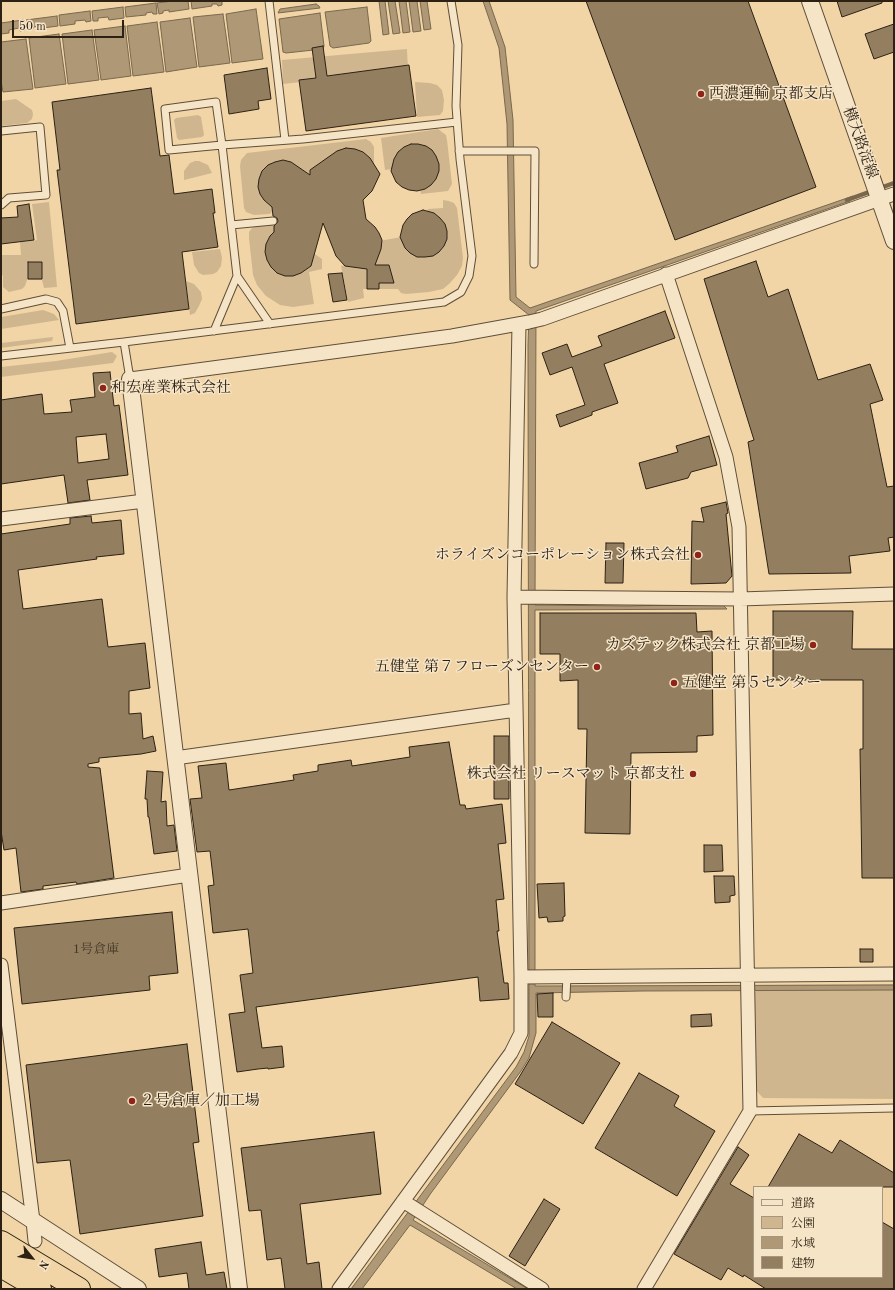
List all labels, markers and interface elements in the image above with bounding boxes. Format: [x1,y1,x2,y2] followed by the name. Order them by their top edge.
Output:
[14,12,126,38] scale bar
[19,21,46,33] text: 50 m
[709,85,833,103] place label: 西濃運輸 京都支店
[696,89,706,99] marker: 西濃運輸 京都支店
[839,105,881,181] street label: 横大路淀線
[111,379,231,397] place label: 和宏産業株式会社
[98,383,108,393] marker: 和宏産業株式会社
[435,546,690,564] place label: ホライズンコーポレーション株式会社
[693,550,703,560] marker: ホライズンコーポレーション株式会社
[606,636,805,654] place label: カズテック株式会社 京都工場
[808,640,818,650] marker: カズテック株式会社 京都工場
[375,658,589,676] place label: 五健堂 第７フローズンセンター
[592,662,602,672] marker: 五健堂 第７フローズンセンター
[682,674,821,692] place label: 五健堂 第５センター
[669,678,679,688] marker: 五健堂 第５センター
[467,765,685,783] place label: 株式会社 リースマット 京都支社
[688,769,698,779] marker: 株式会社 リースマット 京都支社
[73,942,119,958] house number: 1号倉庫
[140,1092,260,1110] place label: ２号倉庫／加工場
[127,1096,137,1106] marker: ２号倉庫／加工場
[753,1186,883,1278] legend
[791,1198,815,1210] text: 道路
[791,1218,815,1230] text: 公園
[12,1238,52,1278] north arrow
[791,1238,815,1250] text: 水域
[36,1258,50,1271] text: N
[791,1258,815,1270] text: 建物

